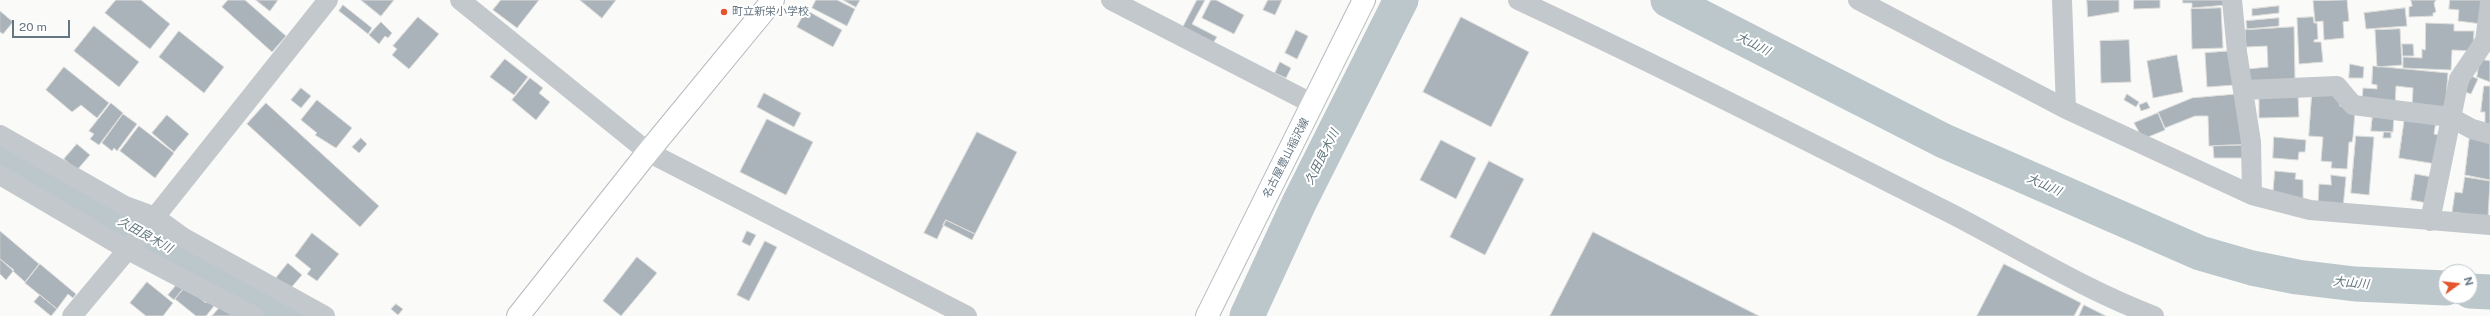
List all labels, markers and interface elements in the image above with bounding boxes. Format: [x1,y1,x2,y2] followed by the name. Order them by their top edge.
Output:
[732,5,809,19] place label: 町立新栄小学校
[719,7,729,17] marker: 町立新栄小学校
[14,12,72,38] scale bar
[19,20,47,34] text: 20 m
[1734,29,1772,59] water label: 大山川
[1260,116,1312,200] street label: 名古屋豊山稲沢線
[1302,127,1342,187] water label: 久田良木川
[2025,171,2063,199] water label: 大山川
[115,214,175,256] water label: 久田良木川
[2438,264,2478,304] north arrow
[2332,274,2370,292] water label: 大山川
[2462,275,2476,287] text: N

